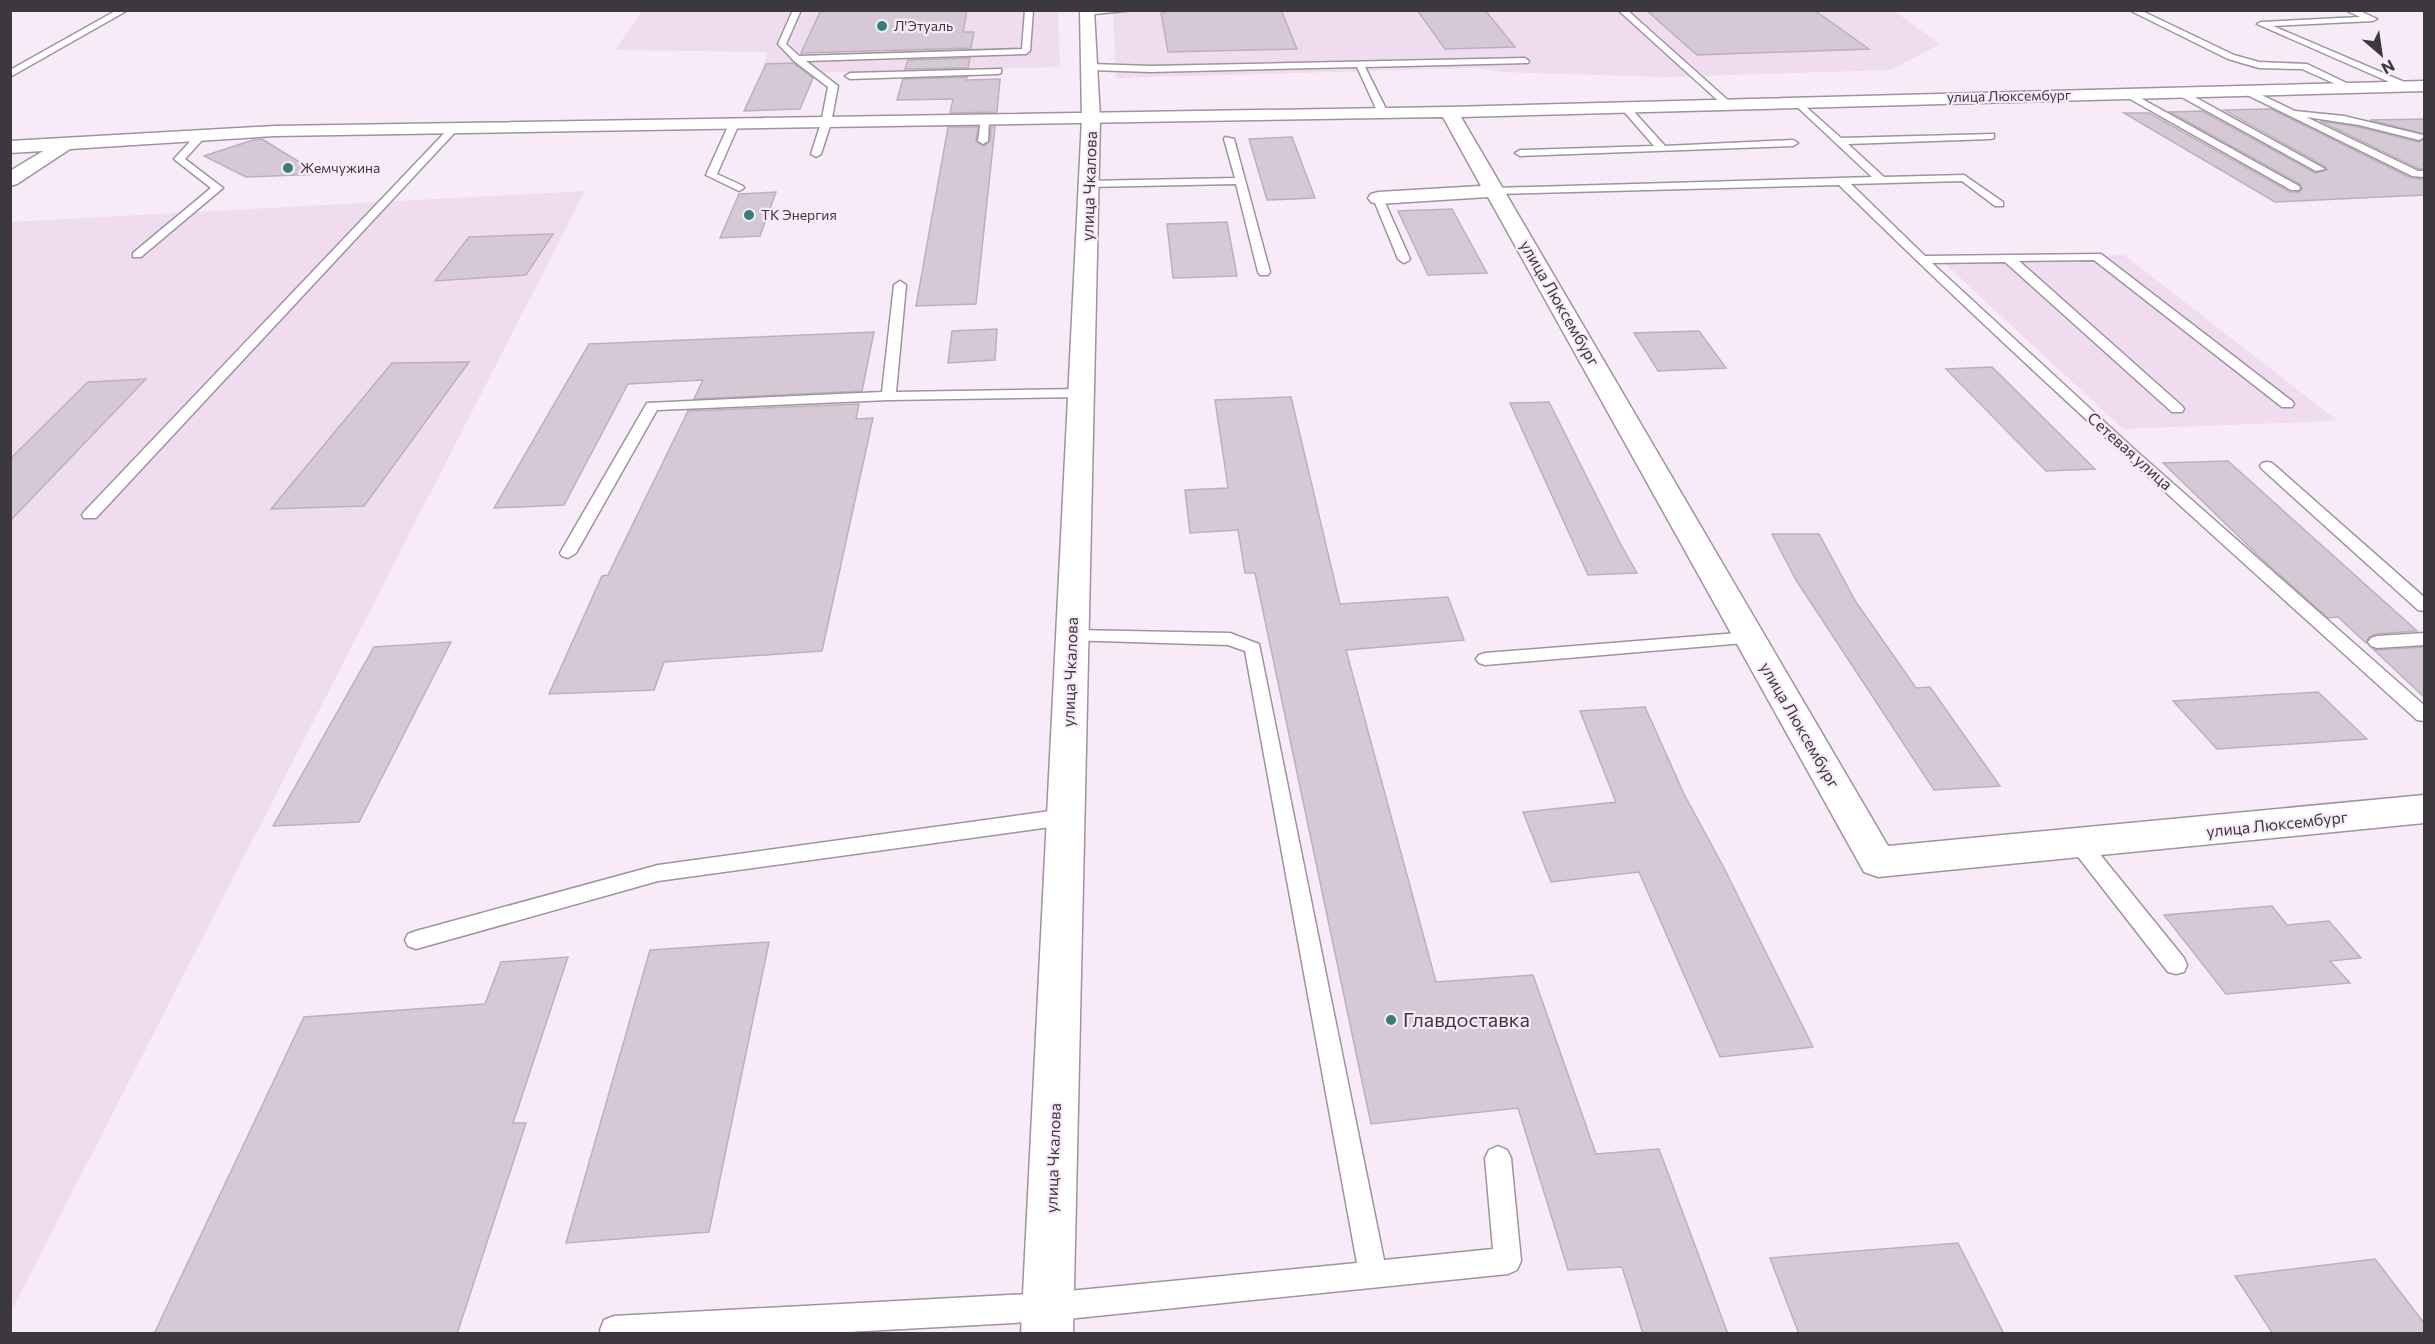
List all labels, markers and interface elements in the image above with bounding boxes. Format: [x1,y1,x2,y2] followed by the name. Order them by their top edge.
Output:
[894,17,953,34] place label: Л'Этуаль
[875,19,889,33] marker: Л'Этуаль
[2351,24,2411,84] north arrow
[2379,56,2398,79] text: N
[1947,86,2071,105] street label: улица Люксембург
[1077,131,1100,241] street label: улица Чкалова
[300,159,380,176] place label: Жемчужина
[281,161,295,175] marker: Жемчужина
[761,206,837,223] place label: ТК Энергия
[742,208,756,222] marker: ТК Энергия
[1517,237,1604,369] street label: улица Люксембург
[2084,408,2177,494] street label: Сетевая улица
[1058,617,1081,727] street label: улица Чкалова
[1757,659,1844,791] street label: улица Люксембург
[2205,807,2349,840] street label: улица Люксембург
[1403,1007,1530,1031] place label: Главдоставка
[1384,1013,1398,1027] marker: Главдоставка
[1041,1103,1064,1213] street label: улица Чкалова

